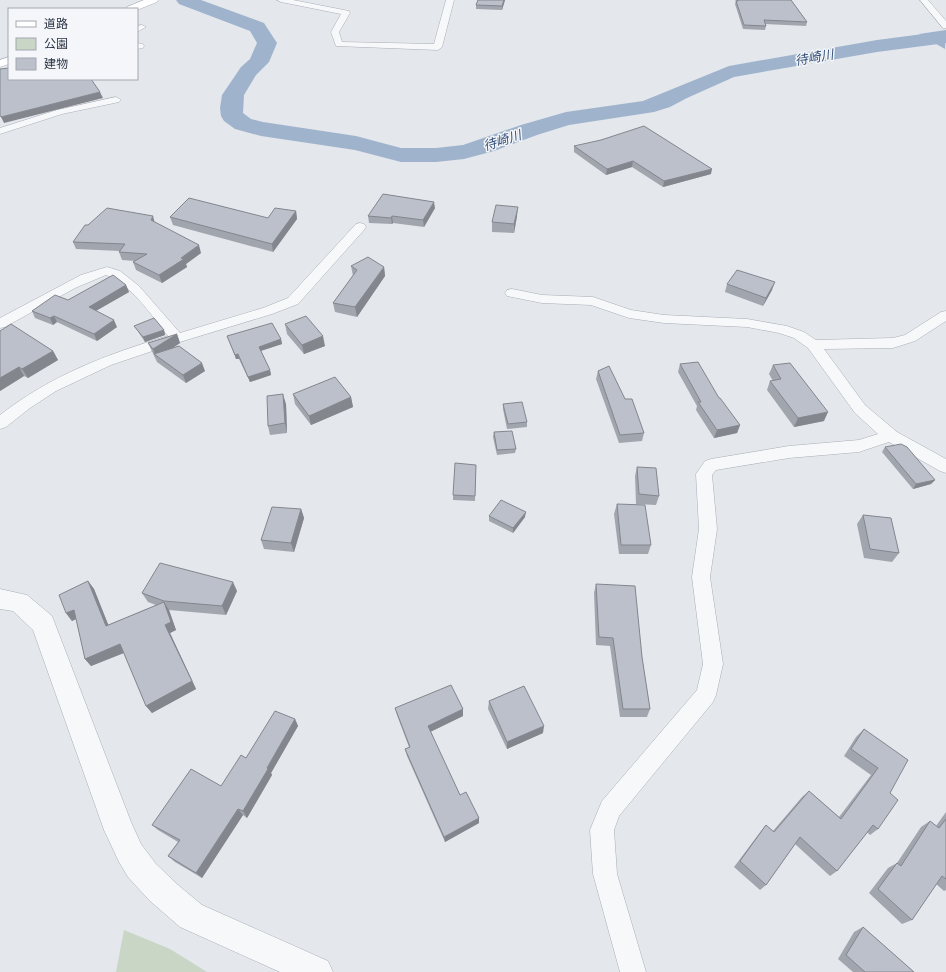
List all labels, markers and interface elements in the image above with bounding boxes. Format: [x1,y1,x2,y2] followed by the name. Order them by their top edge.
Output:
[8,8,138,80] legend
[44,16,68,32] text: 道路
[44,36,68,52] text: 公園
[793,45,837,69] water label: 待崎川
[44,56,68,72] text: 建物
[481,126,525,155] water label: 待崎川

